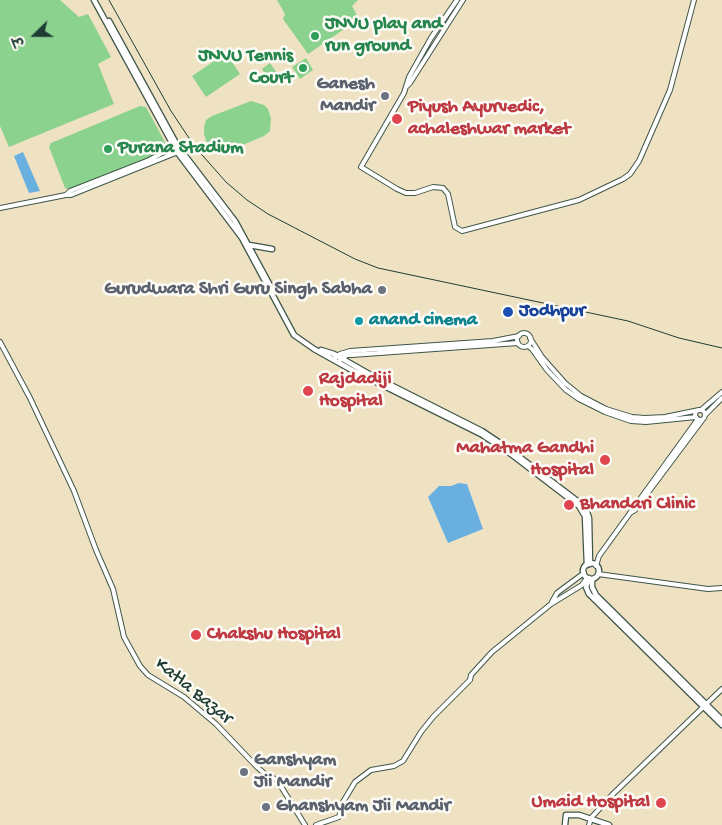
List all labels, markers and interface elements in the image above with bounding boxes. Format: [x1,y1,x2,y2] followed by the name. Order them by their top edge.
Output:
[10,10,60,60] north arrow
[325,14,442,58] place label: JNVU play and run ground
[309,30,321,42] marker: JNVU play and run ground
[11,33,30,48] text: उ
[198,46,293,90] place label: JNVU Tennis Court
[297,62,309,74] marker: JNVU Tennis Court
[316,74,375,118] place label: Ganesh Mandir
[379,90,391,102] marker: Ganesh Mandir
[408,97,570,141] place label: Piyush Ayurvedic, achaleshwar market
[390,112,404,126] marker: Piyush Ayurvedic, achaleshwar market
[118,138,244,160] place label: Purana Stadium
[102,143,114,155] marker: Purana Stadium
[104,279,372,301] place label: Gurudwara Shri Guru Singh Sabha
[376,284,388,296] marker: Gurudwara Shri Guru Singh Sabha
[519,301,585,323] place label: Jodhpur
[501,305,515,319] marker: Jodhpur
[369,310,477,332] place label: anand cinema
[353,315,365,327] marker: anand cinema
[319,369,392,413] place label: Rajdadiji Hospital
[301,384,315,398] marker: Rajdadiji Hospital
[456,438,594,482] place label: Mahatma Gandhi Hospital
[598,453,612,467] marker: Mahatma Gandhi Hospital
[580,494,695,516] place label: Bhandari Clinic
[562,498,576,512] marker: Bhandari Clinic
[207,624,341,646] place label: Chakshu Hospital
[189,628,203,642] marker: Chakshu Hospital
[149,654,237,730] street label: Katla Bazar
[254,750,336,794] place label: Ganshyam Jii Mandir
[238,766,250,778] marker: Ganshyam Jii Mandir
[532,792,650,814] place label: Umaid Hospital
[276,796,450,818] place label: Ghanshyam Jii Mandir
[654,796,668,810] marker: Umaid Hospital
[260,801,272,813] marker: Ghanshyam Jii Mandir

